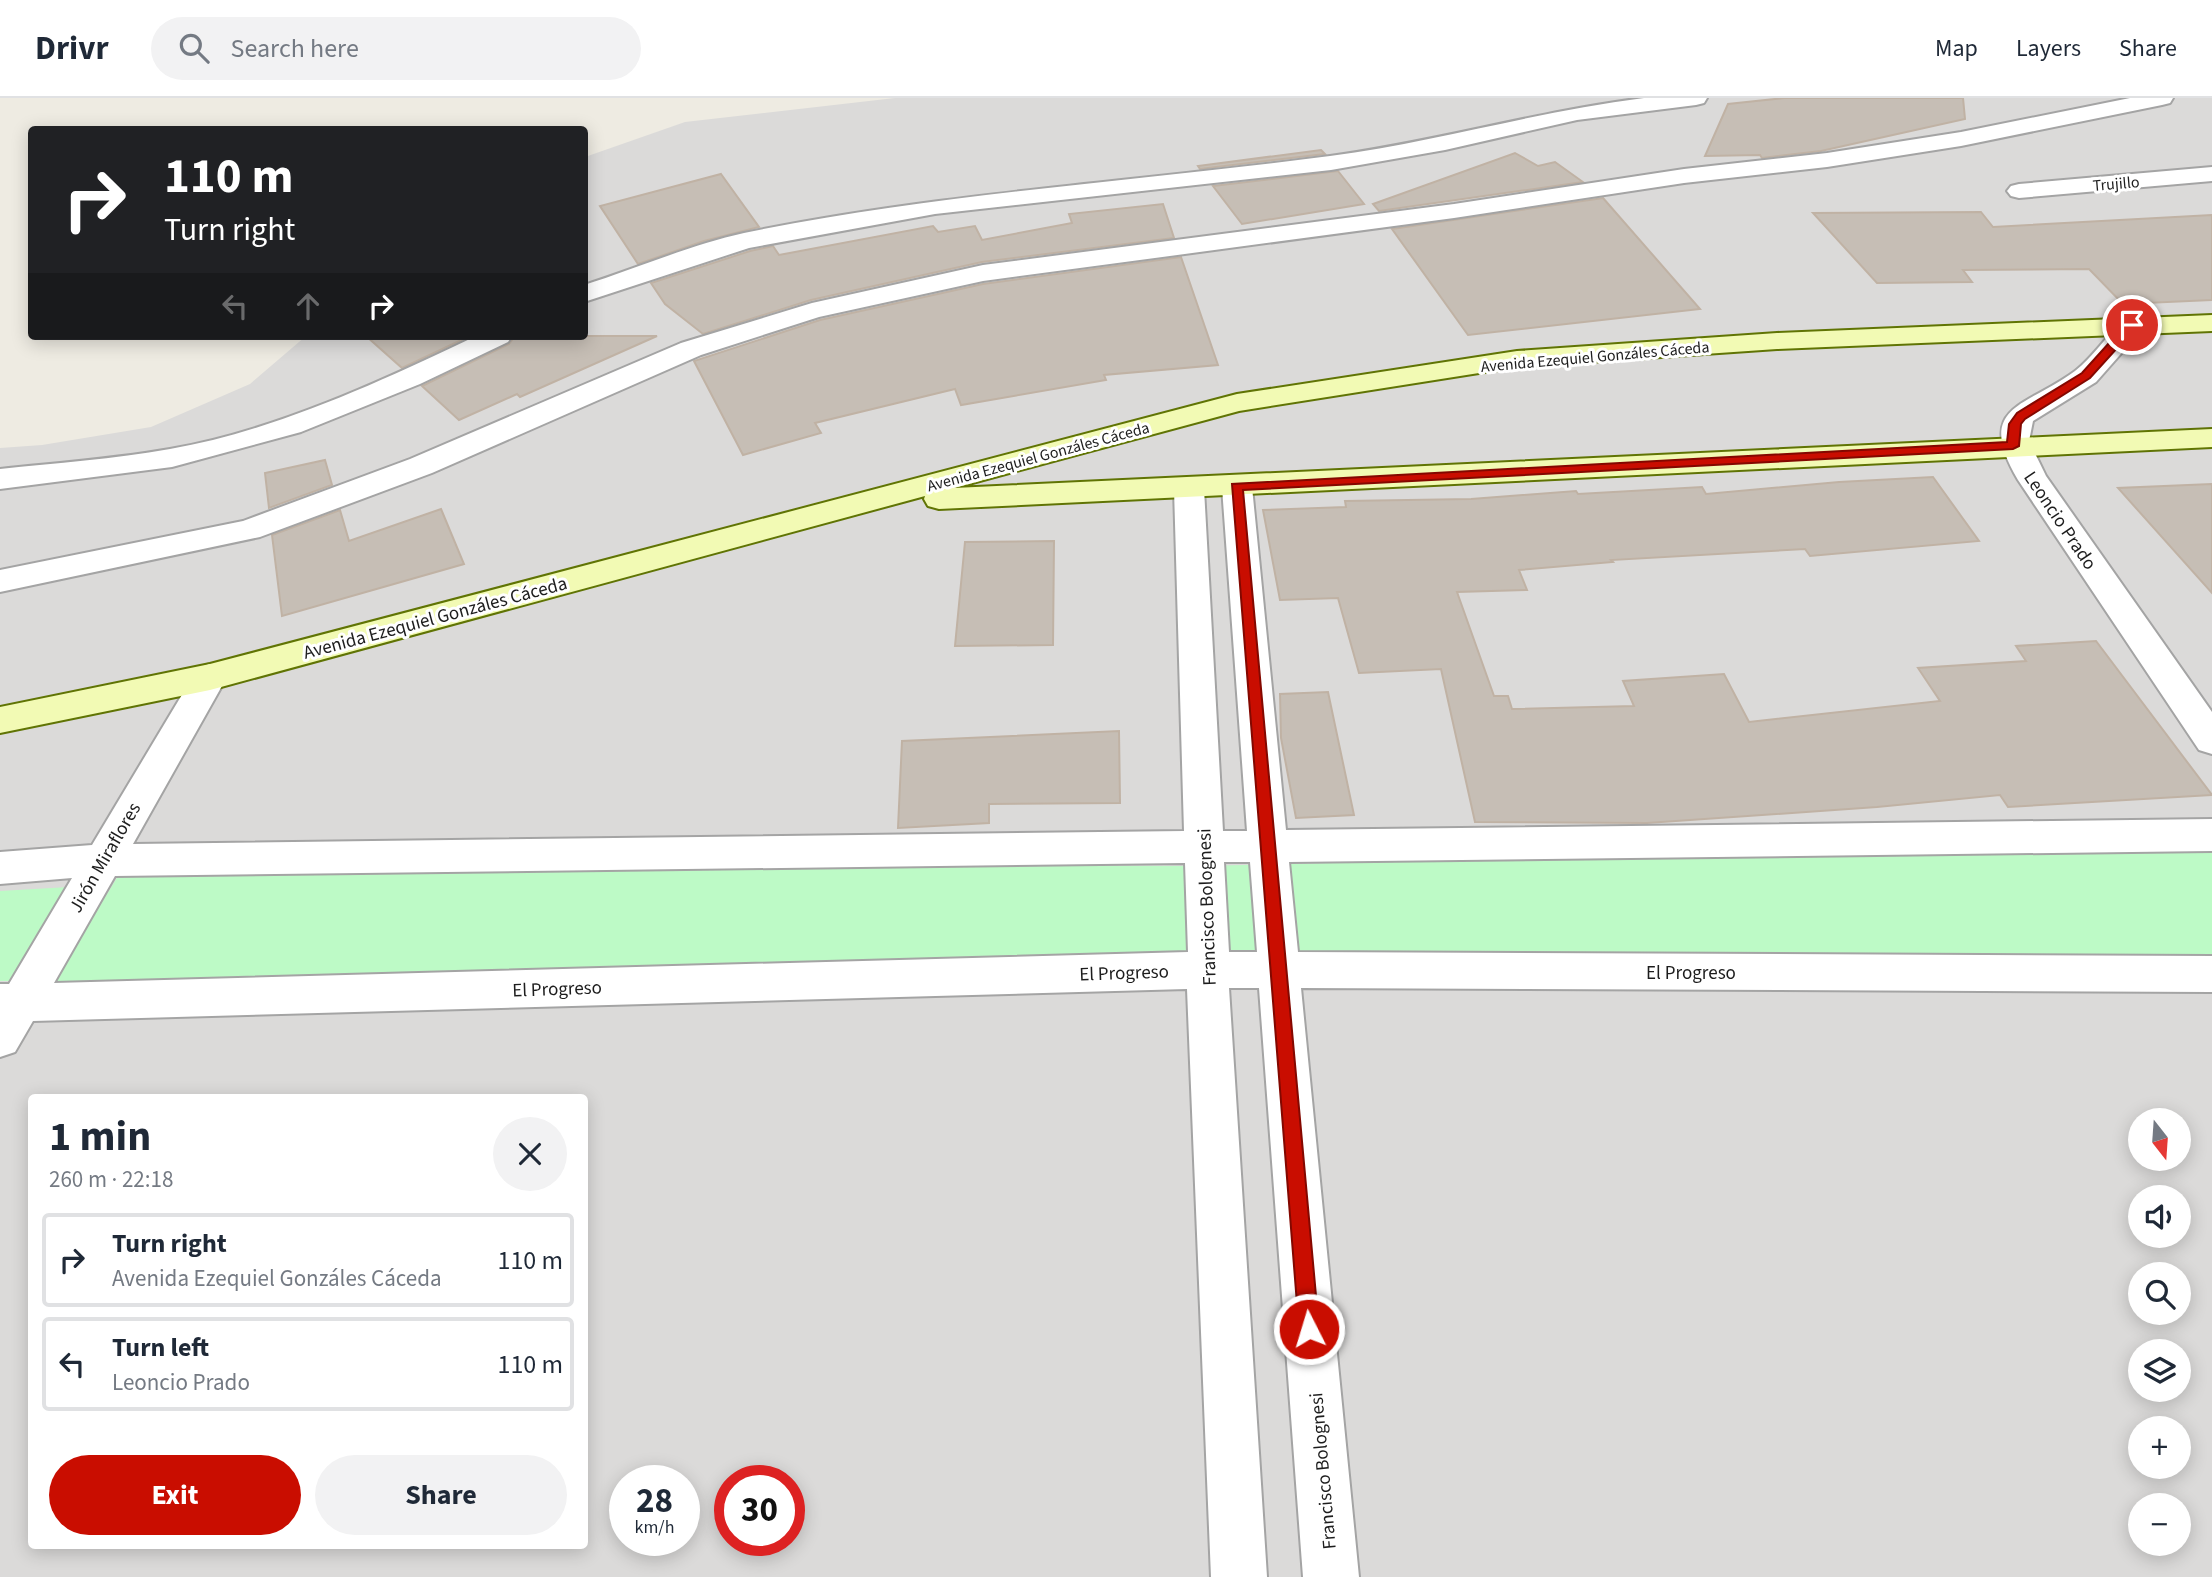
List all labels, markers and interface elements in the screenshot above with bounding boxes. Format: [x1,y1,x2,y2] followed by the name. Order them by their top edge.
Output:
[151,17,641,80] search box
[35,25,109,72] text: Drivr
[175,29,213,67] icon: search
[231,30,359,67] text: Search here
[1935,31,1978,66] text: Map
[2016,31,2081,66] text: Layers
[2119,31,2177,66] text: Share
[164,142,293,212] text: 110 m
[49,154,140,245] icon: right
[2092,171,2140,197] street label: Trujillo
[164,207,295,253] text: Turn right
[216,287,254,325] icon: left
[289,287,327,325] icon: ahead
[362,287,400,325] icon: right
[2102,295,2162,355] pin
[2113,306,2151,344] icon: arrive
[1480,336,1710,378] street label: Avenida Ezequiel Gonzáles Cáceda
[925,417,1152,497] street label: Avenida Ezequiel Gonzáles Cáceda
[2017,466,2103,576] street label: Leoncio Prado
[300,570,570,667] street label: Avenida Ezequiel Gonzáles Cáceda
[63,798,148,918] street label: Jirón Miraflores
[1191,828,1224,986] street label: Francisco Bolognesi
[1079,958,1169,989] street label: El Progreso
[1646,960,1736,987] street label: El Progreso
[512,974,602,1005] street label: El Progreso
[49,1107,151,1167] text: 1 min
[2128,1108,2191,1171] north arrow
[2128,1108,2191,1556] map controls
[493,1117,567,1191] button: close
[49,1163,173,1196] text: 260 m · 22:18
[2128,1185,2191,1248] button: sound
[112,1225,227,1262] text: Turn right
[53,1241,91,1279] icon: right
[497,1242,563,1279] text: 110 m
[112,1262,442,1295] text: Avenida Ezequiel Gonzáles Cáceda
[2128,1262,2191,1325] button: search
[1272,1292,1346,1366] position arrow
[112,1329,209,1366] text: Turn left
[2128,1339,2191,1402] button: layers
[53,1345,91,1383] icon: left
[497,1346,563,1383] text: 110 m
[112,1366,250,1399] text: Leoncio Prado
[1303,1391,1344,1550] street label: Francisco Bolognesi
[2128,1416,2191,1479] button: +
[49,1455,301,1535] button: Exit
[315,1455,567,1535] button: Share
[714,1465,805,1556] speed limit sign: 30
[636,1476,673,1526] text: 28
[2128,1493,2191,1556] button: −
[635,1515,674,1540] text: km/h

